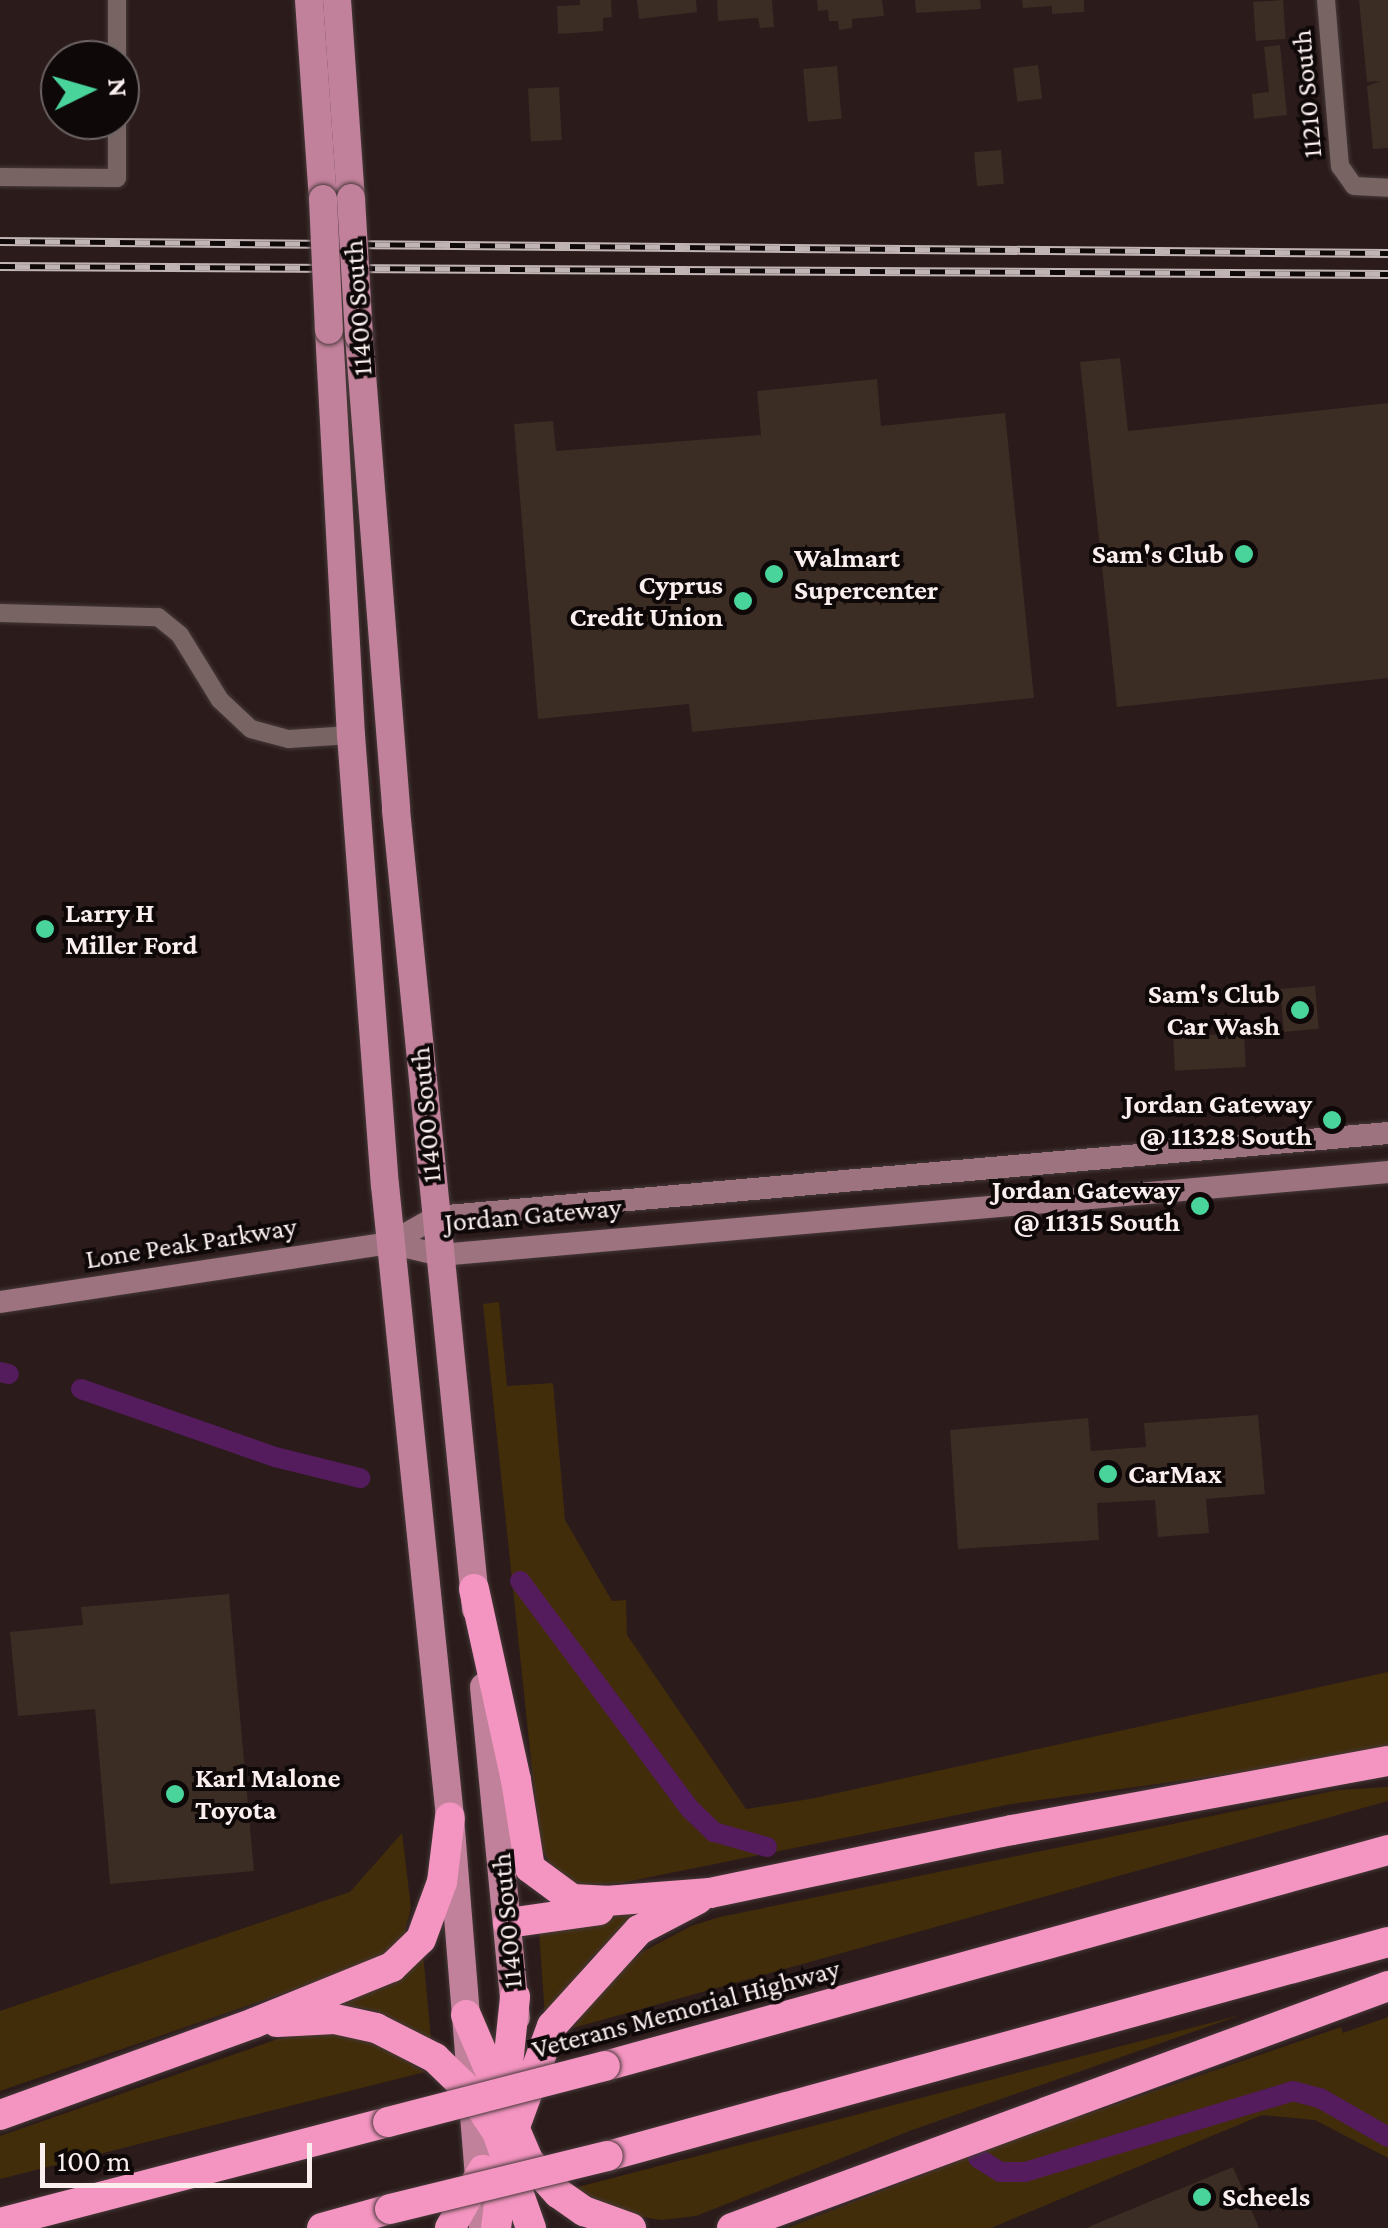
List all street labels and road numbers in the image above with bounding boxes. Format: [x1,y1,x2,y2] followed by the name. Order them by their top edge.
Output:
[1285,29,1329,159] street label: 11210 South
[336,239,380,377] street label: 11400 South
[403,1046,449,1184] street label: 11400 South
[443,1191,623,1239] street label: Jordan Gateway
[83,1210,299,1276] street label: Lone Peak Parkway
[484,1852,530,1990] street label: 11400 South
[528,1952,844,2066] street label: Veterans Memorial Highway

